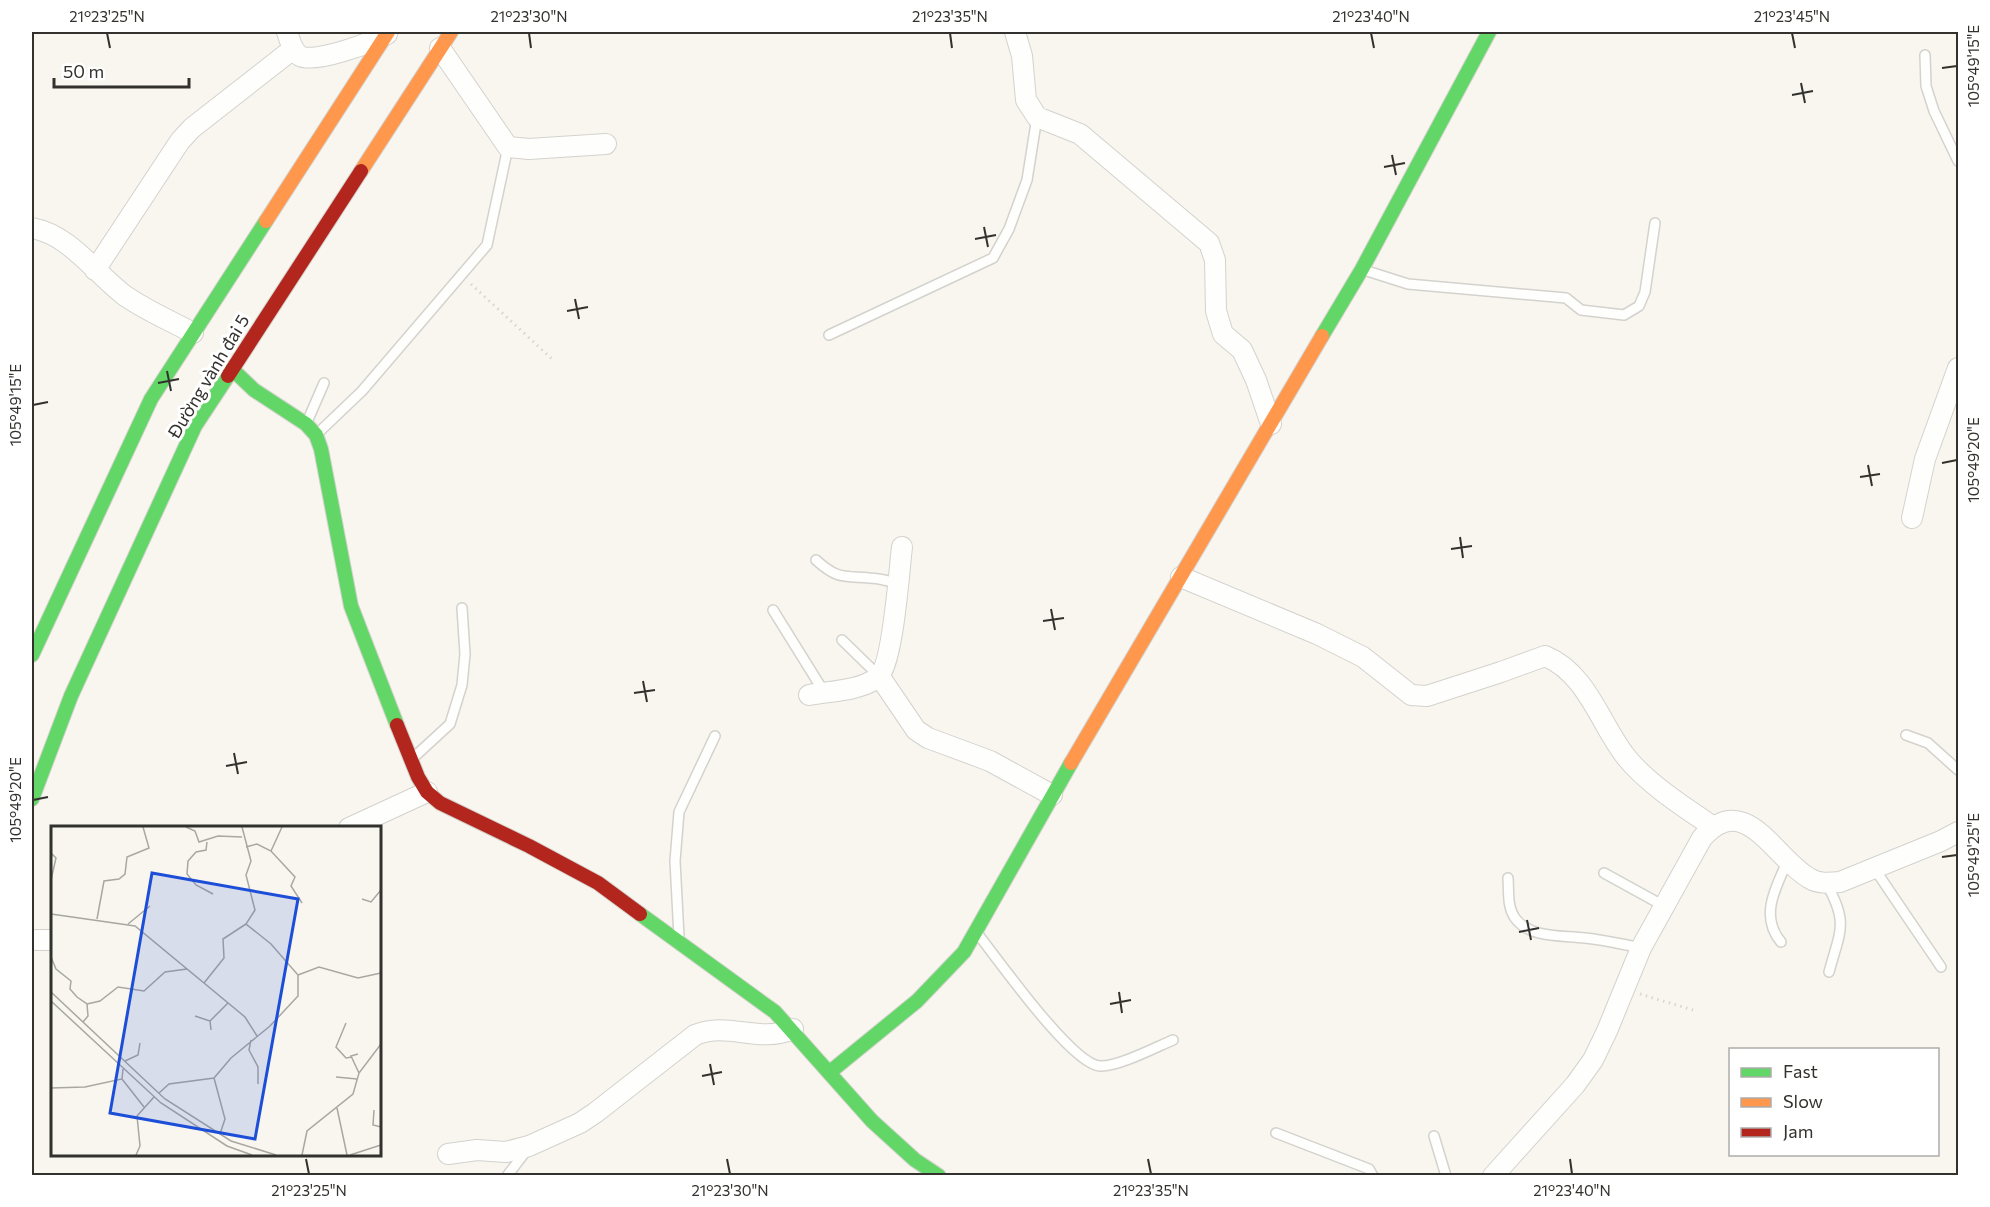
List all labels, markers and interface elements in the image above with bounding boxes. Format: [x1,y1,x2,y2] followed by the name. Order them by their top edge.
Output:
[69,7,145,25] text: 21°23'25"N
[490,7,568,25] text: 21°23'30"N
[912,7,988,25] text: 21°23'35"N
[1332,7,1410,25] text: 21°23'40"N
[1754,7,1830,25] text: 21°23'45"N
[1964,25,1982,107] text: 105°49'15"E
[54,51,189,89] scale bar
[63,60,104,82] text: 50 m
[162,310,254,443] street label: Đường vành đai 5
[6,364,24,446] text: 105°49'15"E
[1964,417,1982,503] text: 105°49'20"E
[6,757,24,843] text: 105°49'20"E
[1964,813,1982,897] text: 105°49'25"E
[51,826,381,1156] inset map
[1729,1048,1939,1156] legend
[1783,1060,1818,1082] text: Fast
[1783,1090,1823,1112] text: Slow
[1783,1120,1813,1142] text: Jam
[271,1181,347,1199] text: 21°23'25"N
[691,1181,769,1199] text: 21°23'30"N
[1113,1181,1189,1199] text: 21°23'35"N
[1533,1181,1611,1199] text: 21°23'40"N

